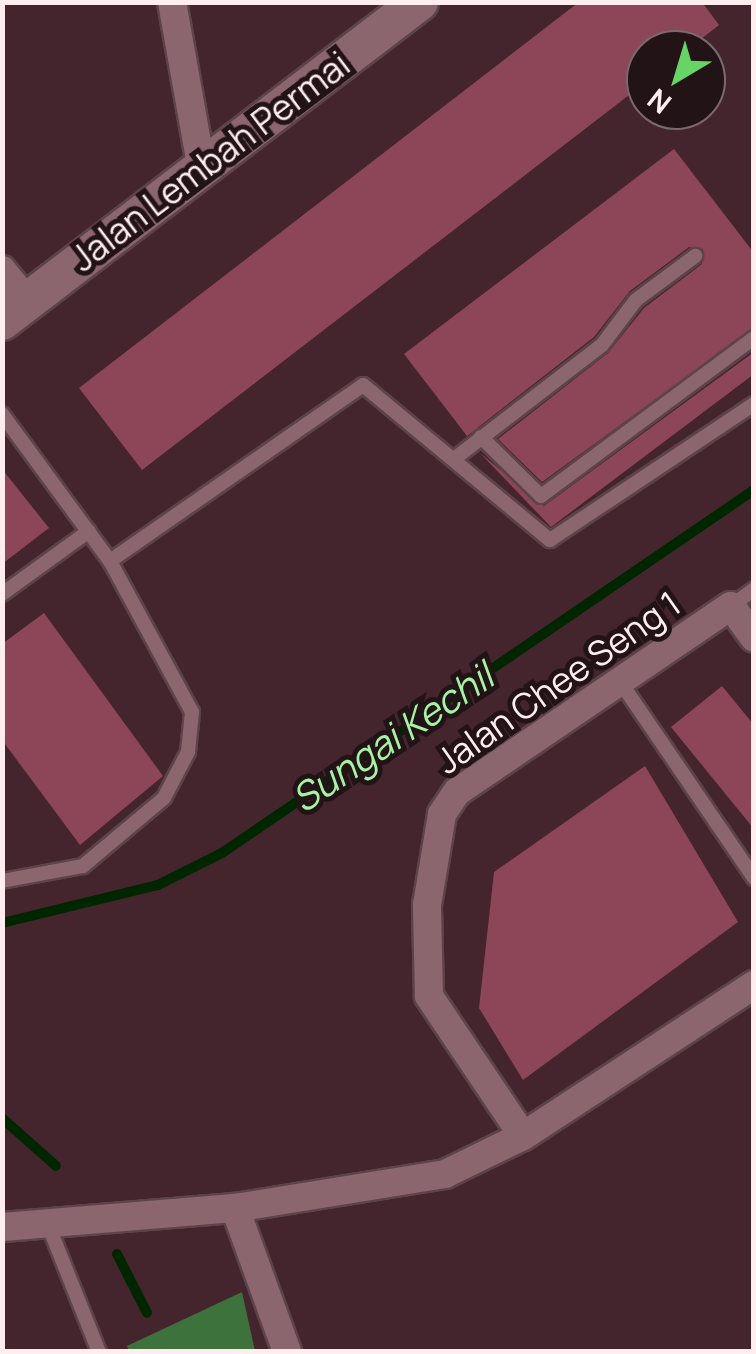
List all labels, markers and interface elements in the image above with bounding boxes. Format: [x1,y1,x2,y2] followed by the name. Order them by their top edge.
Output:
[626,30,726,130] north arrow
[62,43,358,279] street label: Jalan Lembah Permai
[639,81,678,123] text: N
[428,582,688,782] street label: Jalan Chee Seng 1
[283,653,501,821] water label: Sungai Kechil

